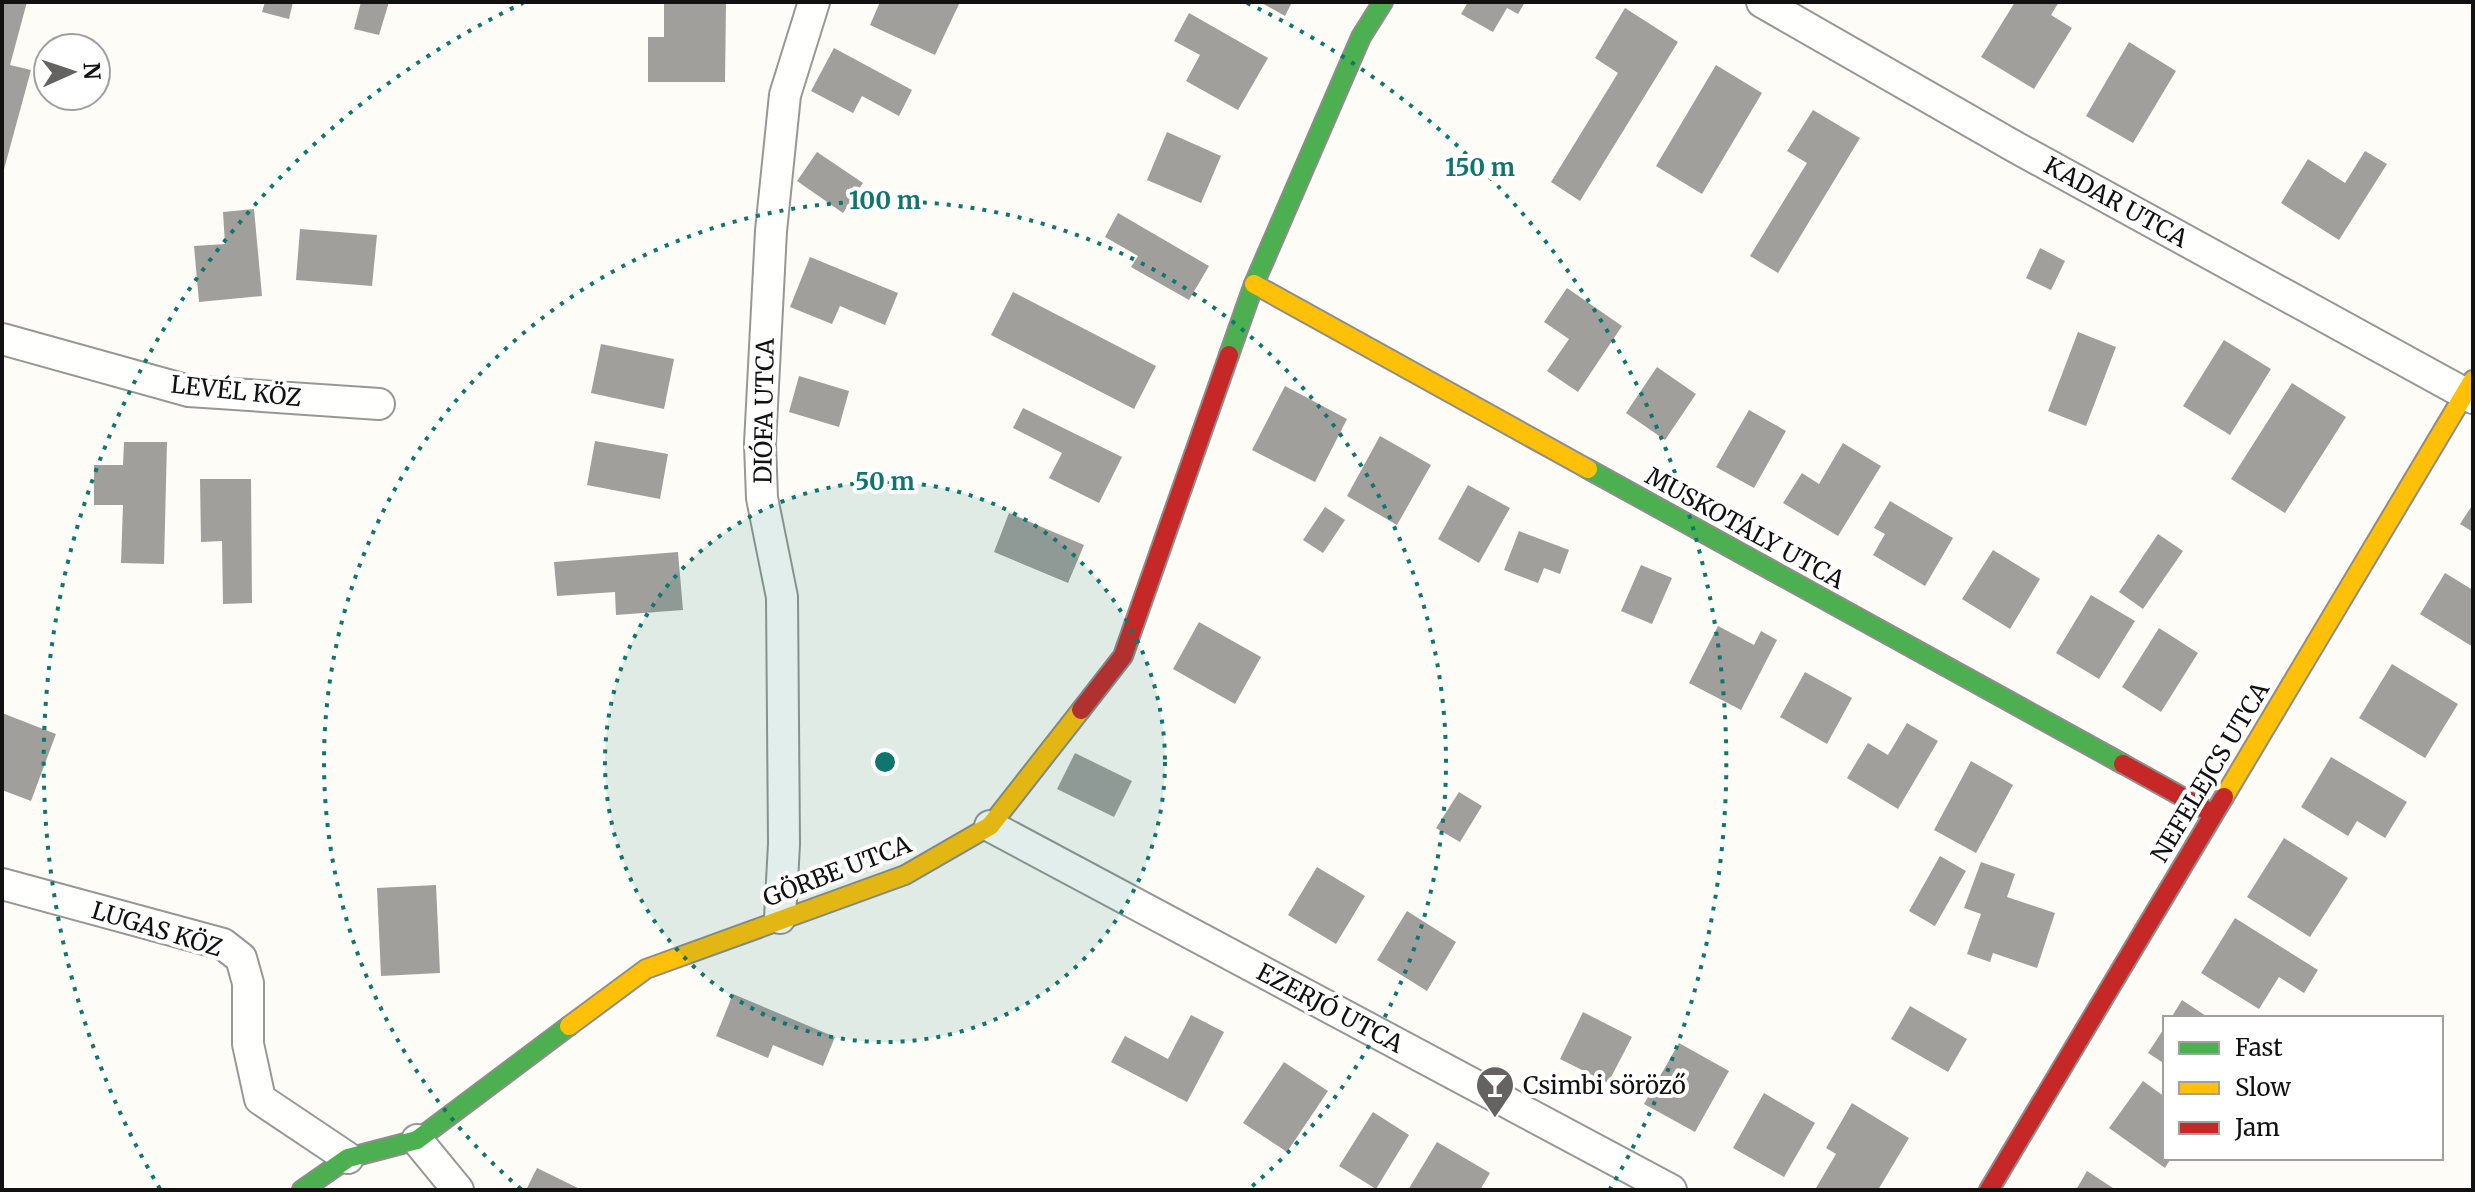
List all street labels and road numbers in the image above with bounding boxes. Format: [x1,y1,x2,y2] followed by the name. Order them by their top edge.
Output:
[2039,150,2194,255] street label: KADAR UTCA
[747,337,781,484] street label: DIÓFA UTCA
[169,368,303,413] street label: LEVÉL KÖZ
[1640,460,1851,596] street label: MUSKOTÁLY UTCA
[2144,675,2277,868] street label: NEFELEJCS UTCA
[759,828,916,913] street label: GÖRBE UTCA
[88,894,226,964] street label: LUGAS KÖZ
[1251,956,1409,1060] street label: EZERJÓ UTCA

